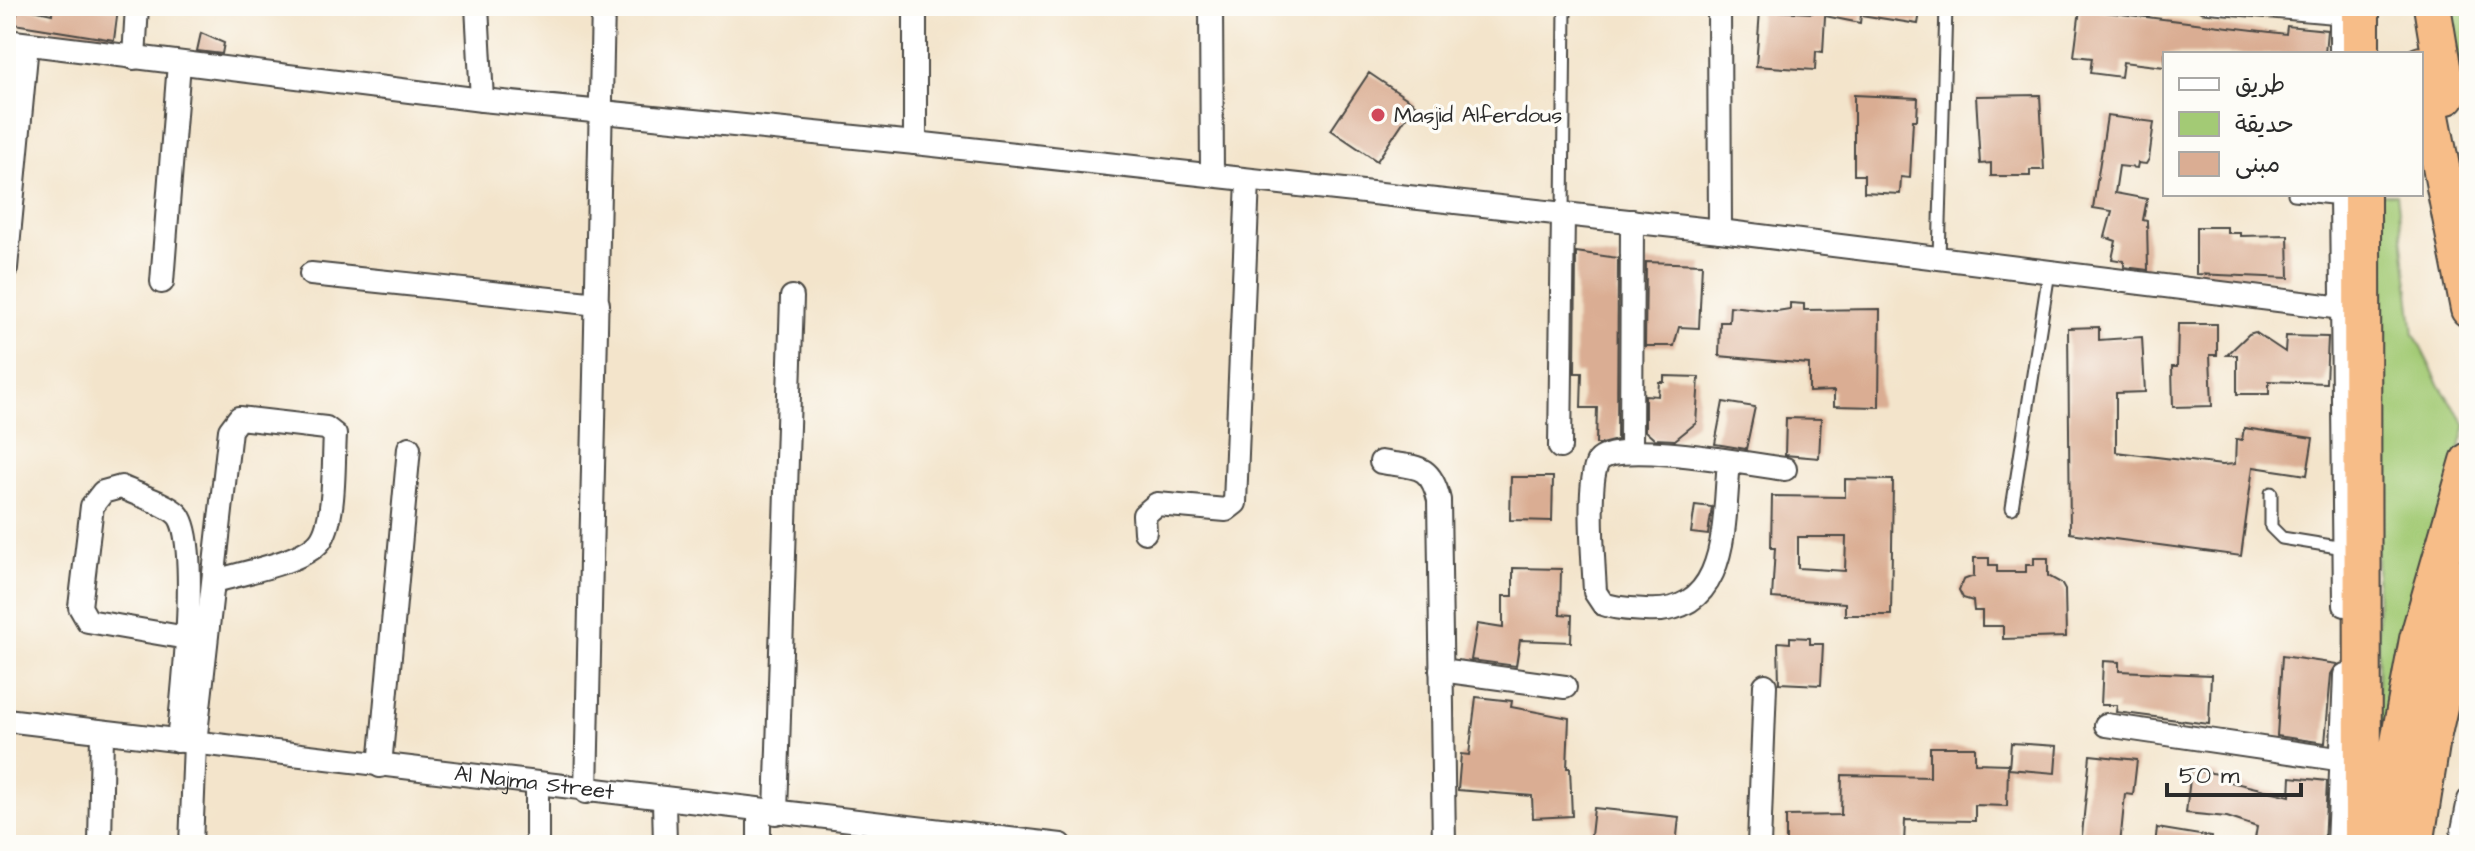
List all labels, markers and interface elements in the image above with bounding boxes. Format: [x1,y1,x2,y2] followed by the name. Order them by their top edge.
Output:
[2163,52,2423,196] legend
[2235,68,2285,102] text: طريق
[1394,100,1562,131] place label: Masjid Alferdous
[1369,106,1387,124] marker: Masjid Alferdous
[2235,108,2294,142] text: حديقة
[2235,148,2280,182] text: مبنى
[2167,747,2301,797] scale bar
[453,758,616,807] street label: Al Najma Street
[2179,759,2240,793] text: 50 m

